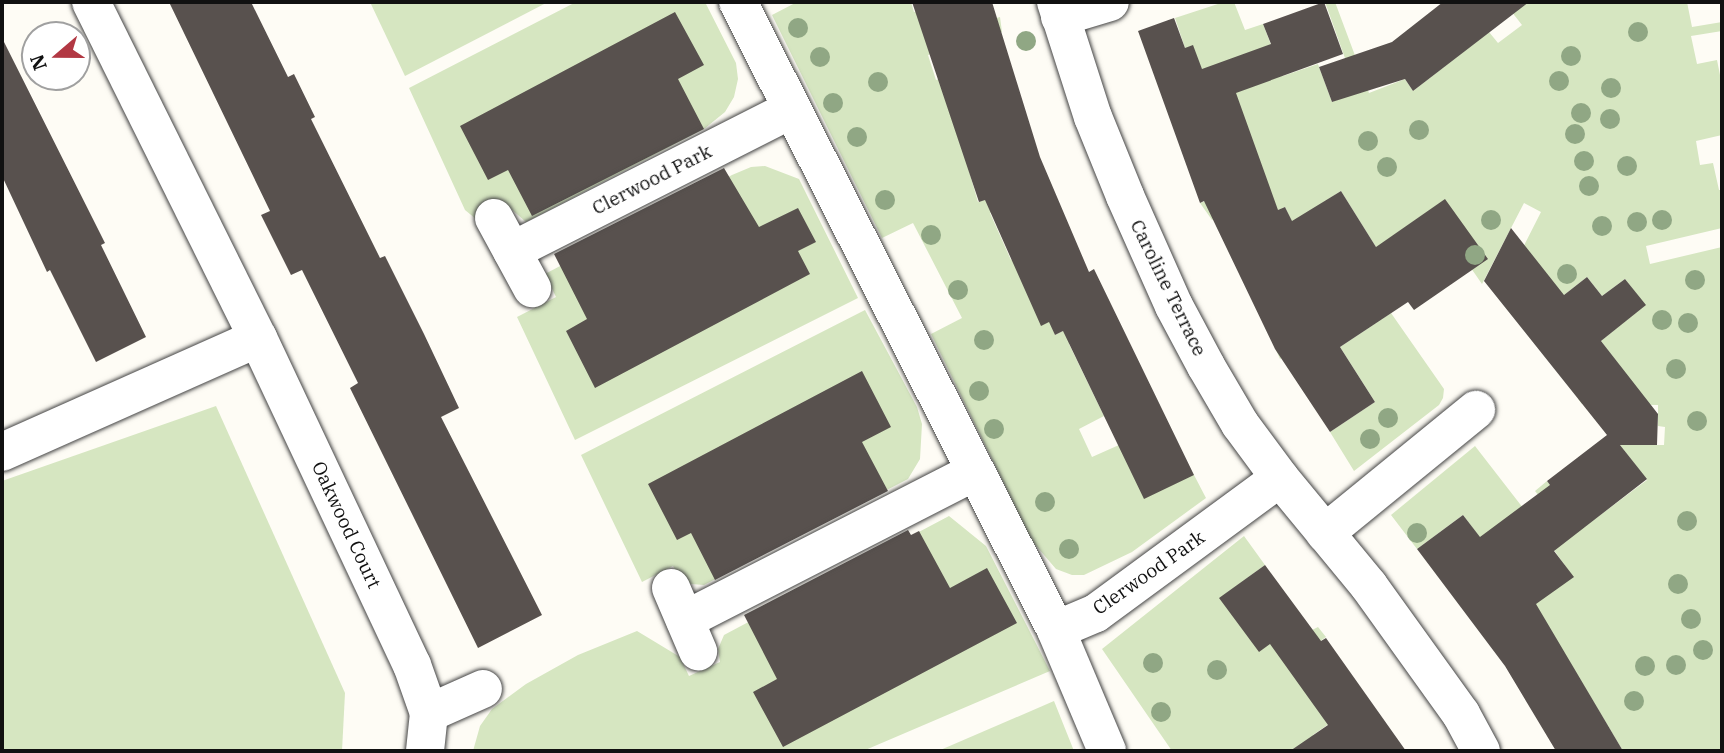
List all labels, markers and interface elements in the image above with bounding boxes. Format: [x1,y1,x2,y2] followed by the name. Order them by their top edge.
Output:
[21,21,91,91] north arrow
[24,51,52,74] text: N
[588,140,716,220] street label: Clerwood Park
[1125,216,1211,360] street label: Caroline Terrace
[307,458,385,592] street label: Oakwood Court
[1089,526,1209,620] street label: Clerwood Park

